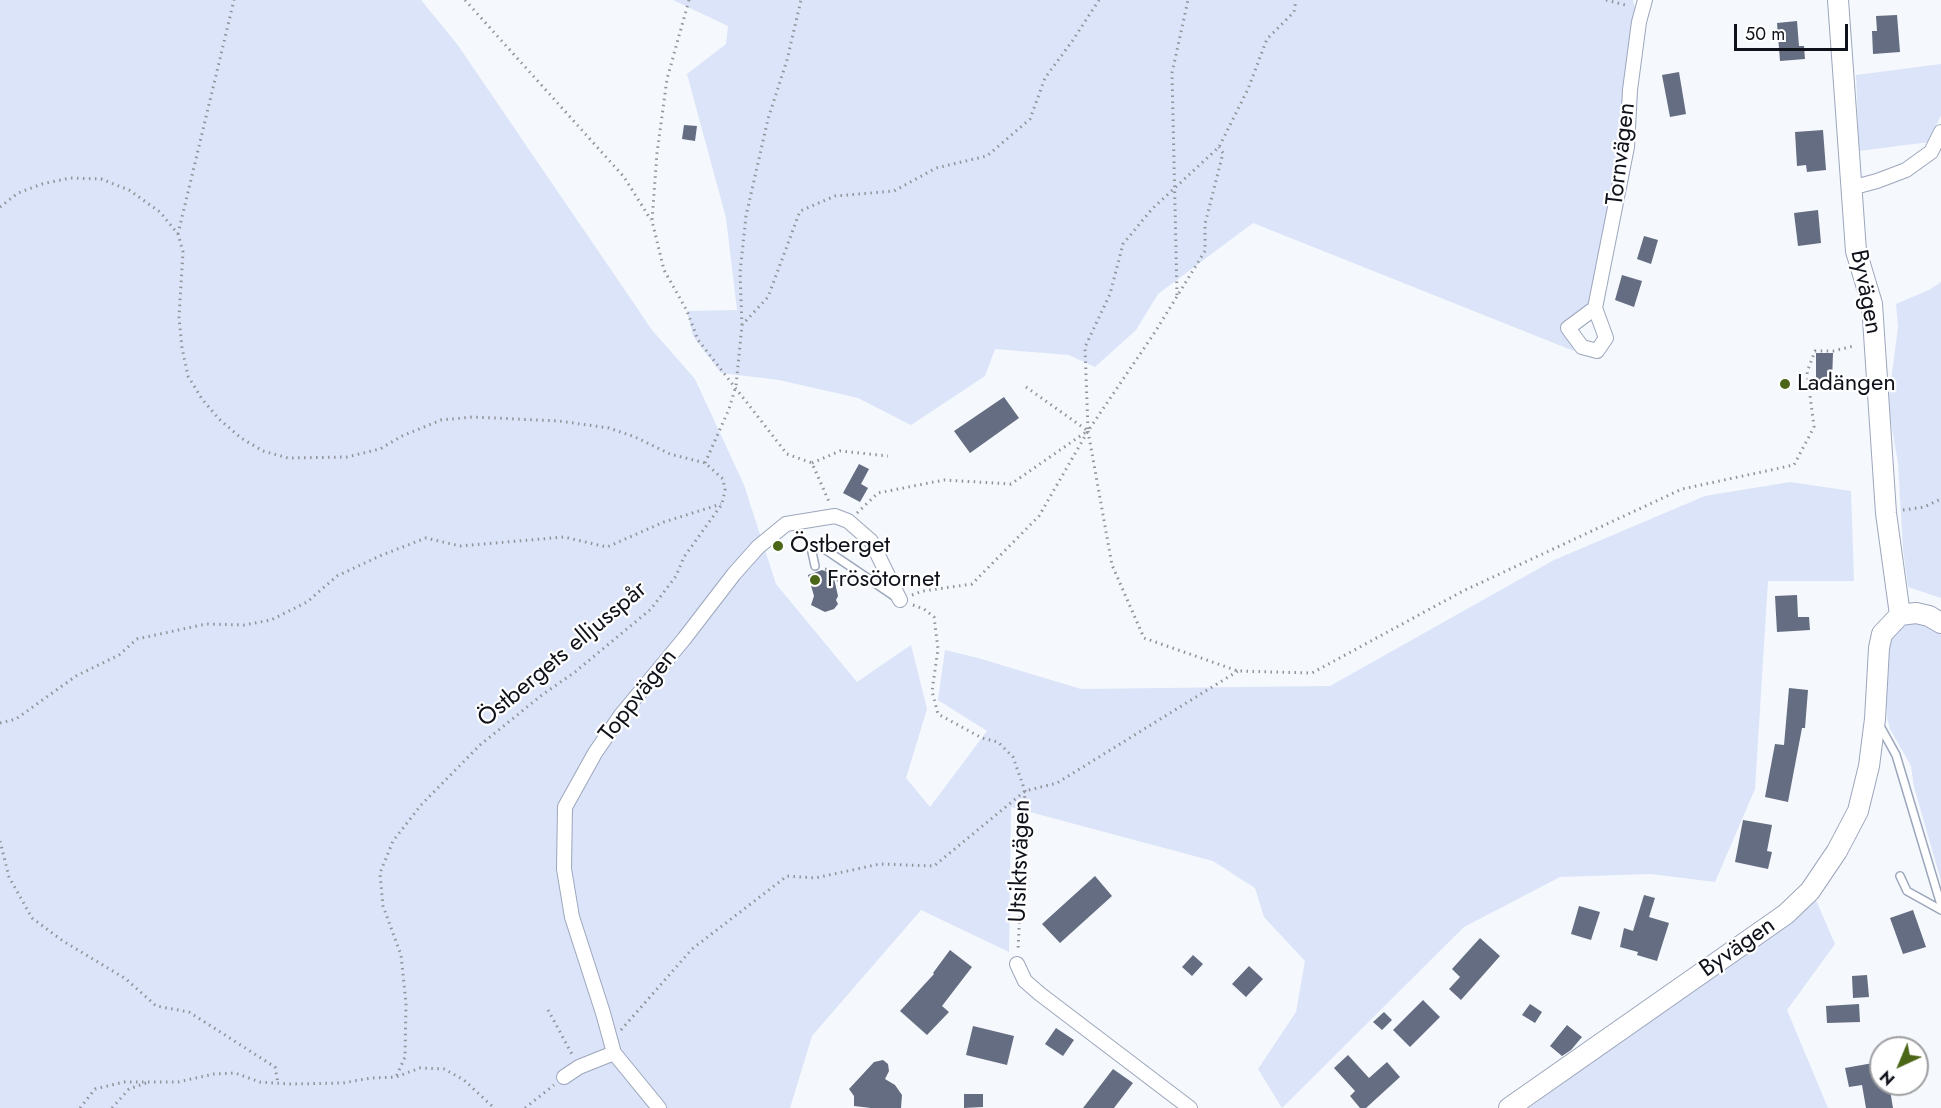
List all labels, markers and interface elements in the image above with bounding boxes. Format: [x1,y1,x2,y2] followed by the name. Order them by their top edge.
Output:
[1737,12,1851,50] scale bar
[1745,21,1785,47] text: 50 m
[1601,101,1643,207] street label: Tornvägen
[1843,247,1887,337] street label: Byvägen
[1797,370,1896,398] place label: Ladängen
[1778,377,1792,391] marker: Ladängen
[790,532,890,560] place label: Östberget
[771,539,785,553] marker: Östberget
[827,566,940,594] place label: Frösötornet
[808,573,822,587] marker: Frösötornet
[473,576,653,734] street label: Östbergets elljusspår
[594,644,684,748] street label: Toppvägen
[1004,799,1038,923] street label: Utsiktsvägen
[1695,912,1781,984] street label: Byvägen
[1869,1036,1929,1096] north arrow
[1875,1065,1900,1091] text: N

